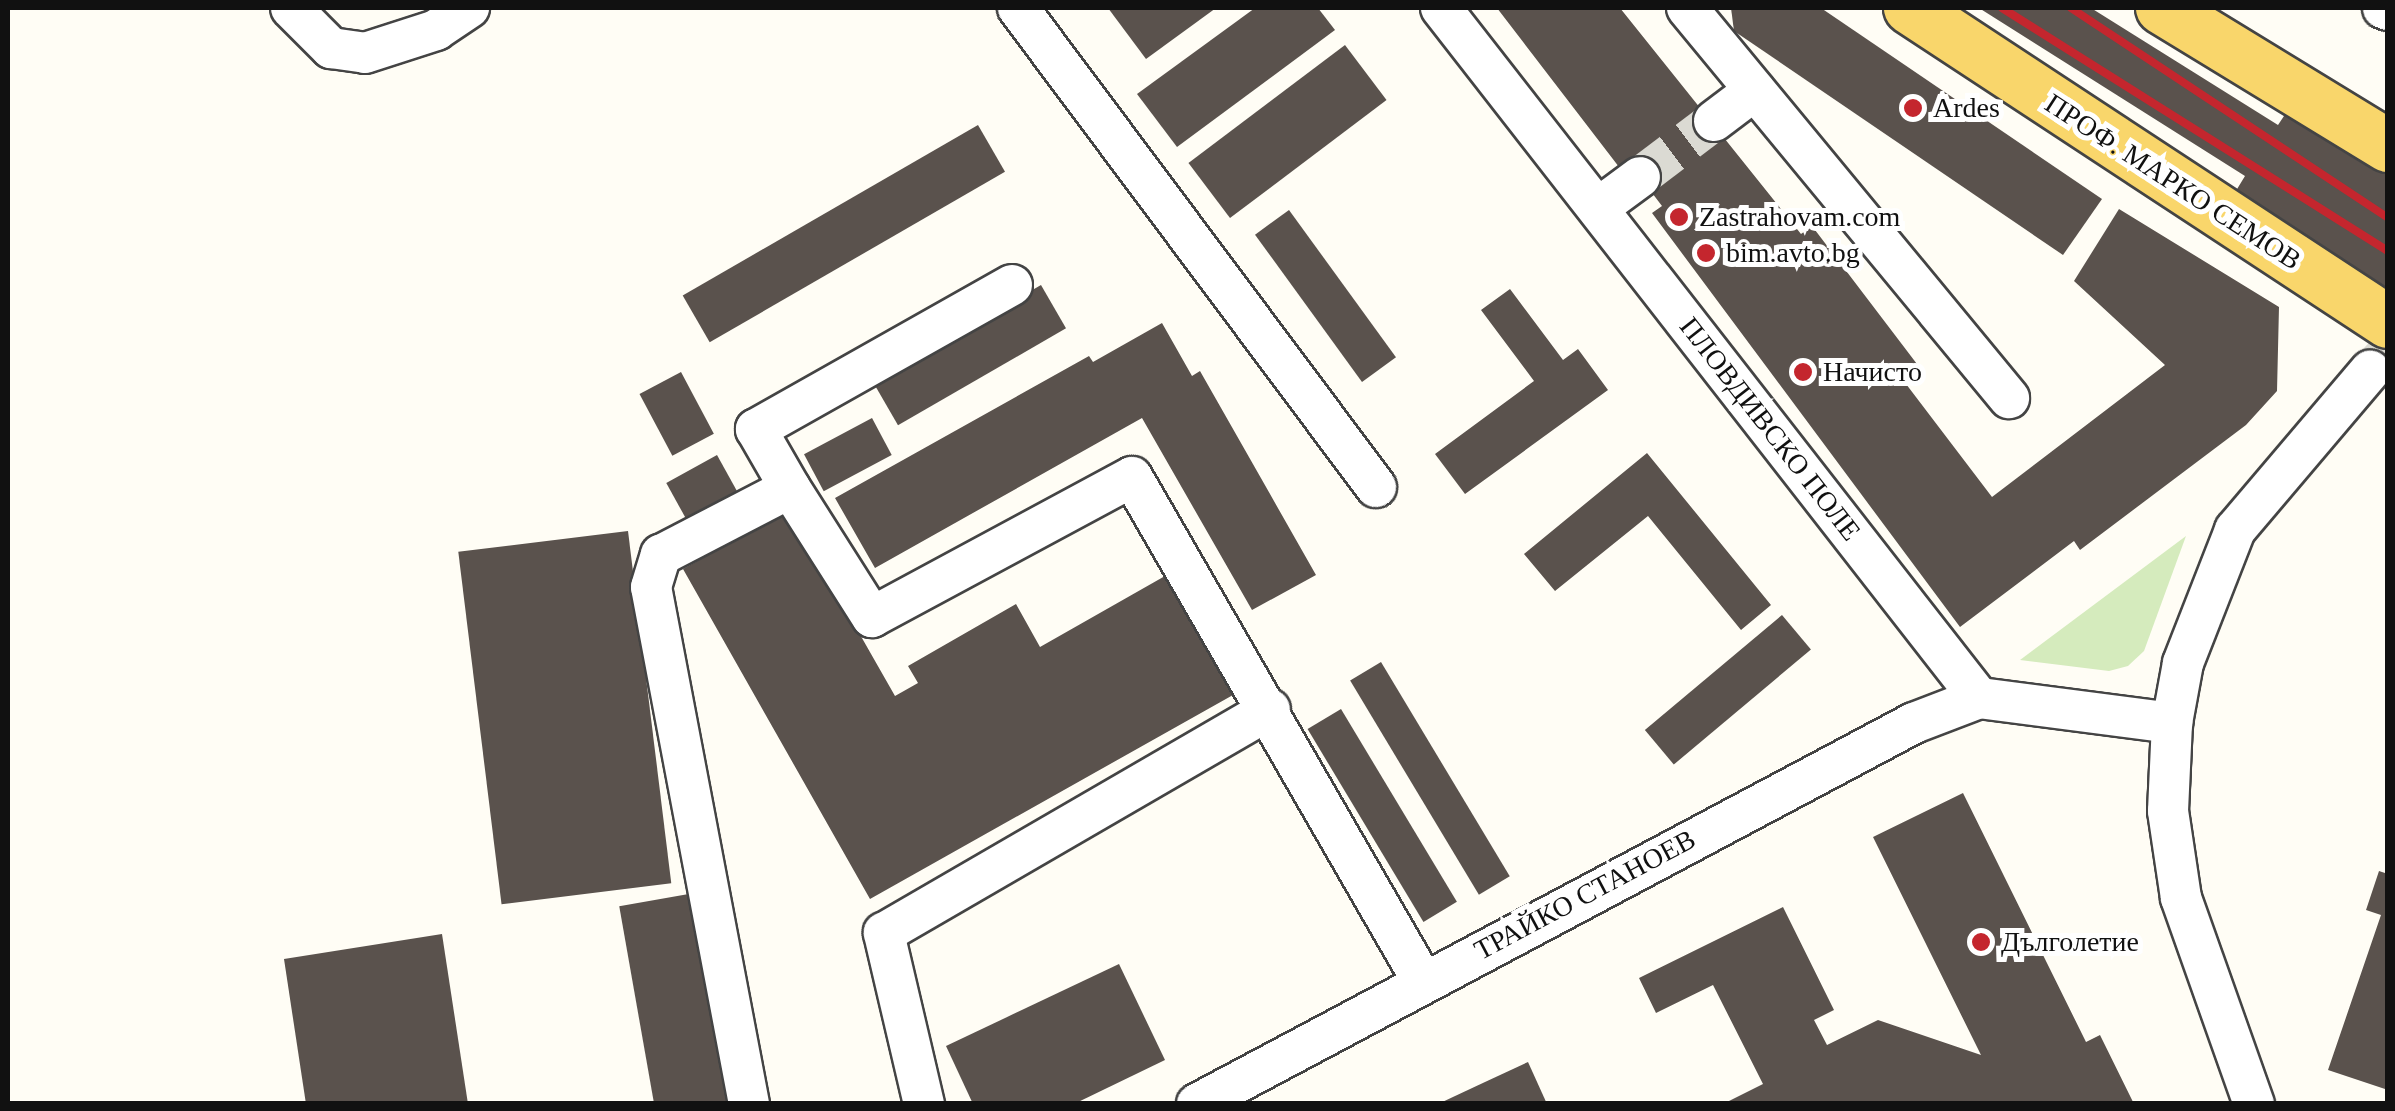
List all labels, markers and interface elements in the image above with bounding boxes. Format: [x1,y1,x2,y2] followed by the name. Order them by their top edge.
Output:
[2039,87,2307,277] street label: ПРОФ. МАРКО СЕМОВ
[1933,91,2000,125] place label: Ardes
[1902,97,1924,119] marker: Ardes
[1699,200,1900,234] place label: Zastrahovam.com
[1668,206,1690,228] marker: Zastrahovam.com
[1726,236,1860,270] place label: bim.avto.bg
[1695,242,1717,264] marker: bim.avto.bg
[1672,311,1868,547] street label: ПЛОВДИВСКО ПОЛЕ
[1823,355,1922,389] place label: Начисто
[1792,361,1814,383] marker: Начисто
[1469,823,1701,967] street label: ТРАЙКО СТАНОЕВ
[2001,925,2139,959] place label: Дълголетие
[1970,931,1992,953] marker: Дълголетие

